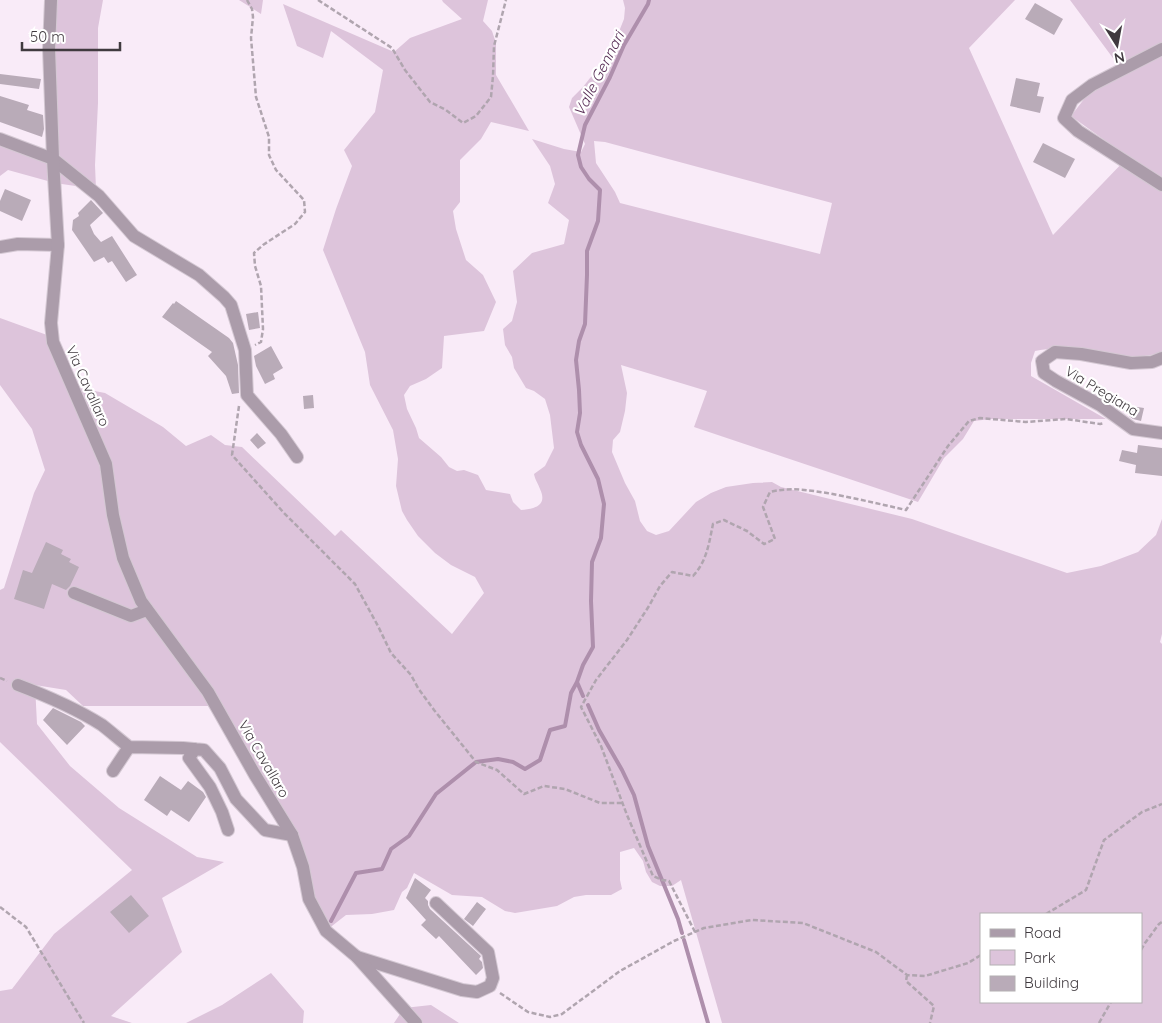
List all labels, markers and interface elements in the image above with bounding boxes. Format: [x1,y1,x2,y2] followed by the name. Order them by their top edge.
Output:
[22,20,120,52] scale bar
[1092,20,1142,70] north arrow
[30,27,65,46] text: 50 m
[569,27,629,119] water label: Valle Gennari
[1113,48,1126,68] text: N
[62,343,114,429] street label: Via Cavallaro
[1062,362,1142,420] street label: Via Pregiana
[235,717,293,801] street label: Via Cavallaro
[980,913,1142,1003] legend
[1024,923,1061,942] text: Road
[1024,948,1056,967] text: Park
[1024,973,1079,992] text: Building

